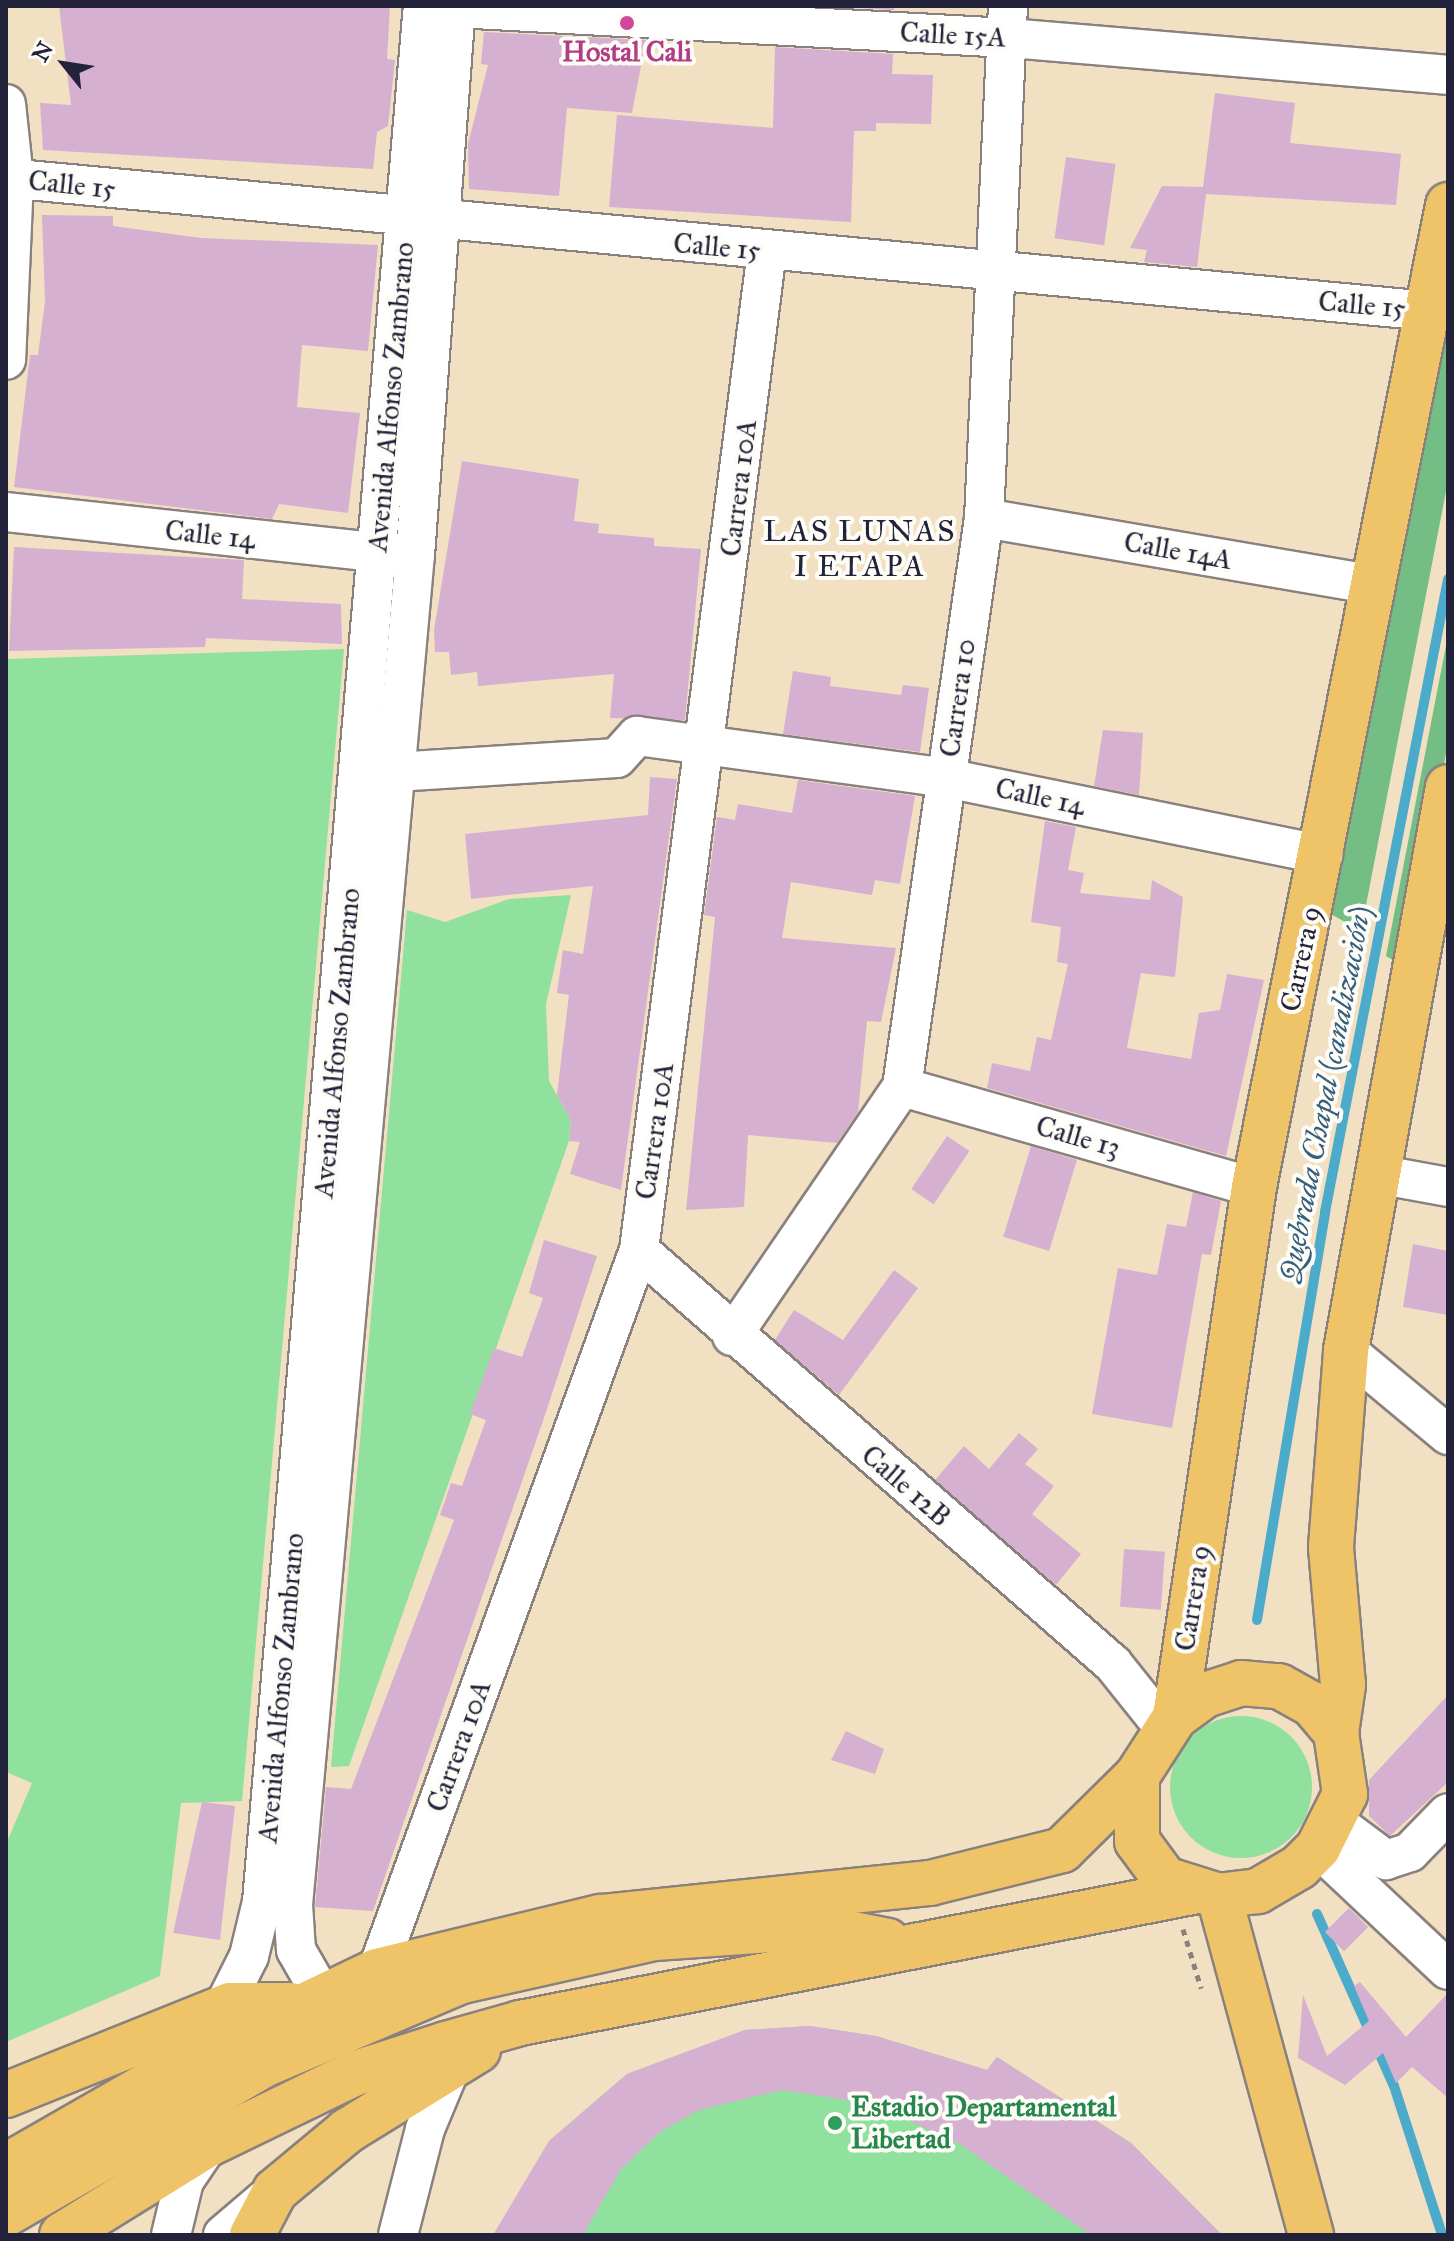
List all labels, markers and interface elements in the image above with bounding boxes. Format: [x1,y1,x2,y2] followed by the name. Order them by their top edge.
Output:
[618,14,636,32] marker: Hostal Cali
[899,15,1007,55] street label: Calle 15A
[24,24,104,104] north arrow
[562,35,692,69] place label: Hostal Cali
[26,37,59,67] text: N
[27,164,117,206] street label: Calle 15
[672,226,762,268] street label: Calle 15
[361,241,421,553] street label: Avenida Alfonso Zambrano
[1317,284,1407,326] street label: Calle 15
[714,418,764,558] street label: Carrera 10A
[764,513,956,584] district label: LAS LUNAS I ETAPA
[163,514,257,556] street label: Calle 14
[1121,525,1235,577] street label: Calle 14A
[933,637,983,759] street label: Carrera 10
[992,771,1088,823] street label: Calle 14
[307,887,367,1199] street label: Avenida Alfonso Zambrano
[1271,903,1379,1285] water label: Quebrada Chapal (canalización)
[1273,903,1329,1015] street label: Carrera 9
[629,1060,681,1202] street label: Carrera 10A
[1032,1109,1124,1165] street label: Calle 13
[855,1438,957,1534] street label: Calle 12B
[251,1532,311,1844] street label: Avenida Alfonso Zambrano
[1168,1543,1218,1653] street label: Carrera 9
[420,1675,498,1817] street label: Carrera 10A
[851,2090,1116,2156] place label: Estadio Departamental Libertad
[826,2114,844,2132] marker: Estadio Departamental Libertad

